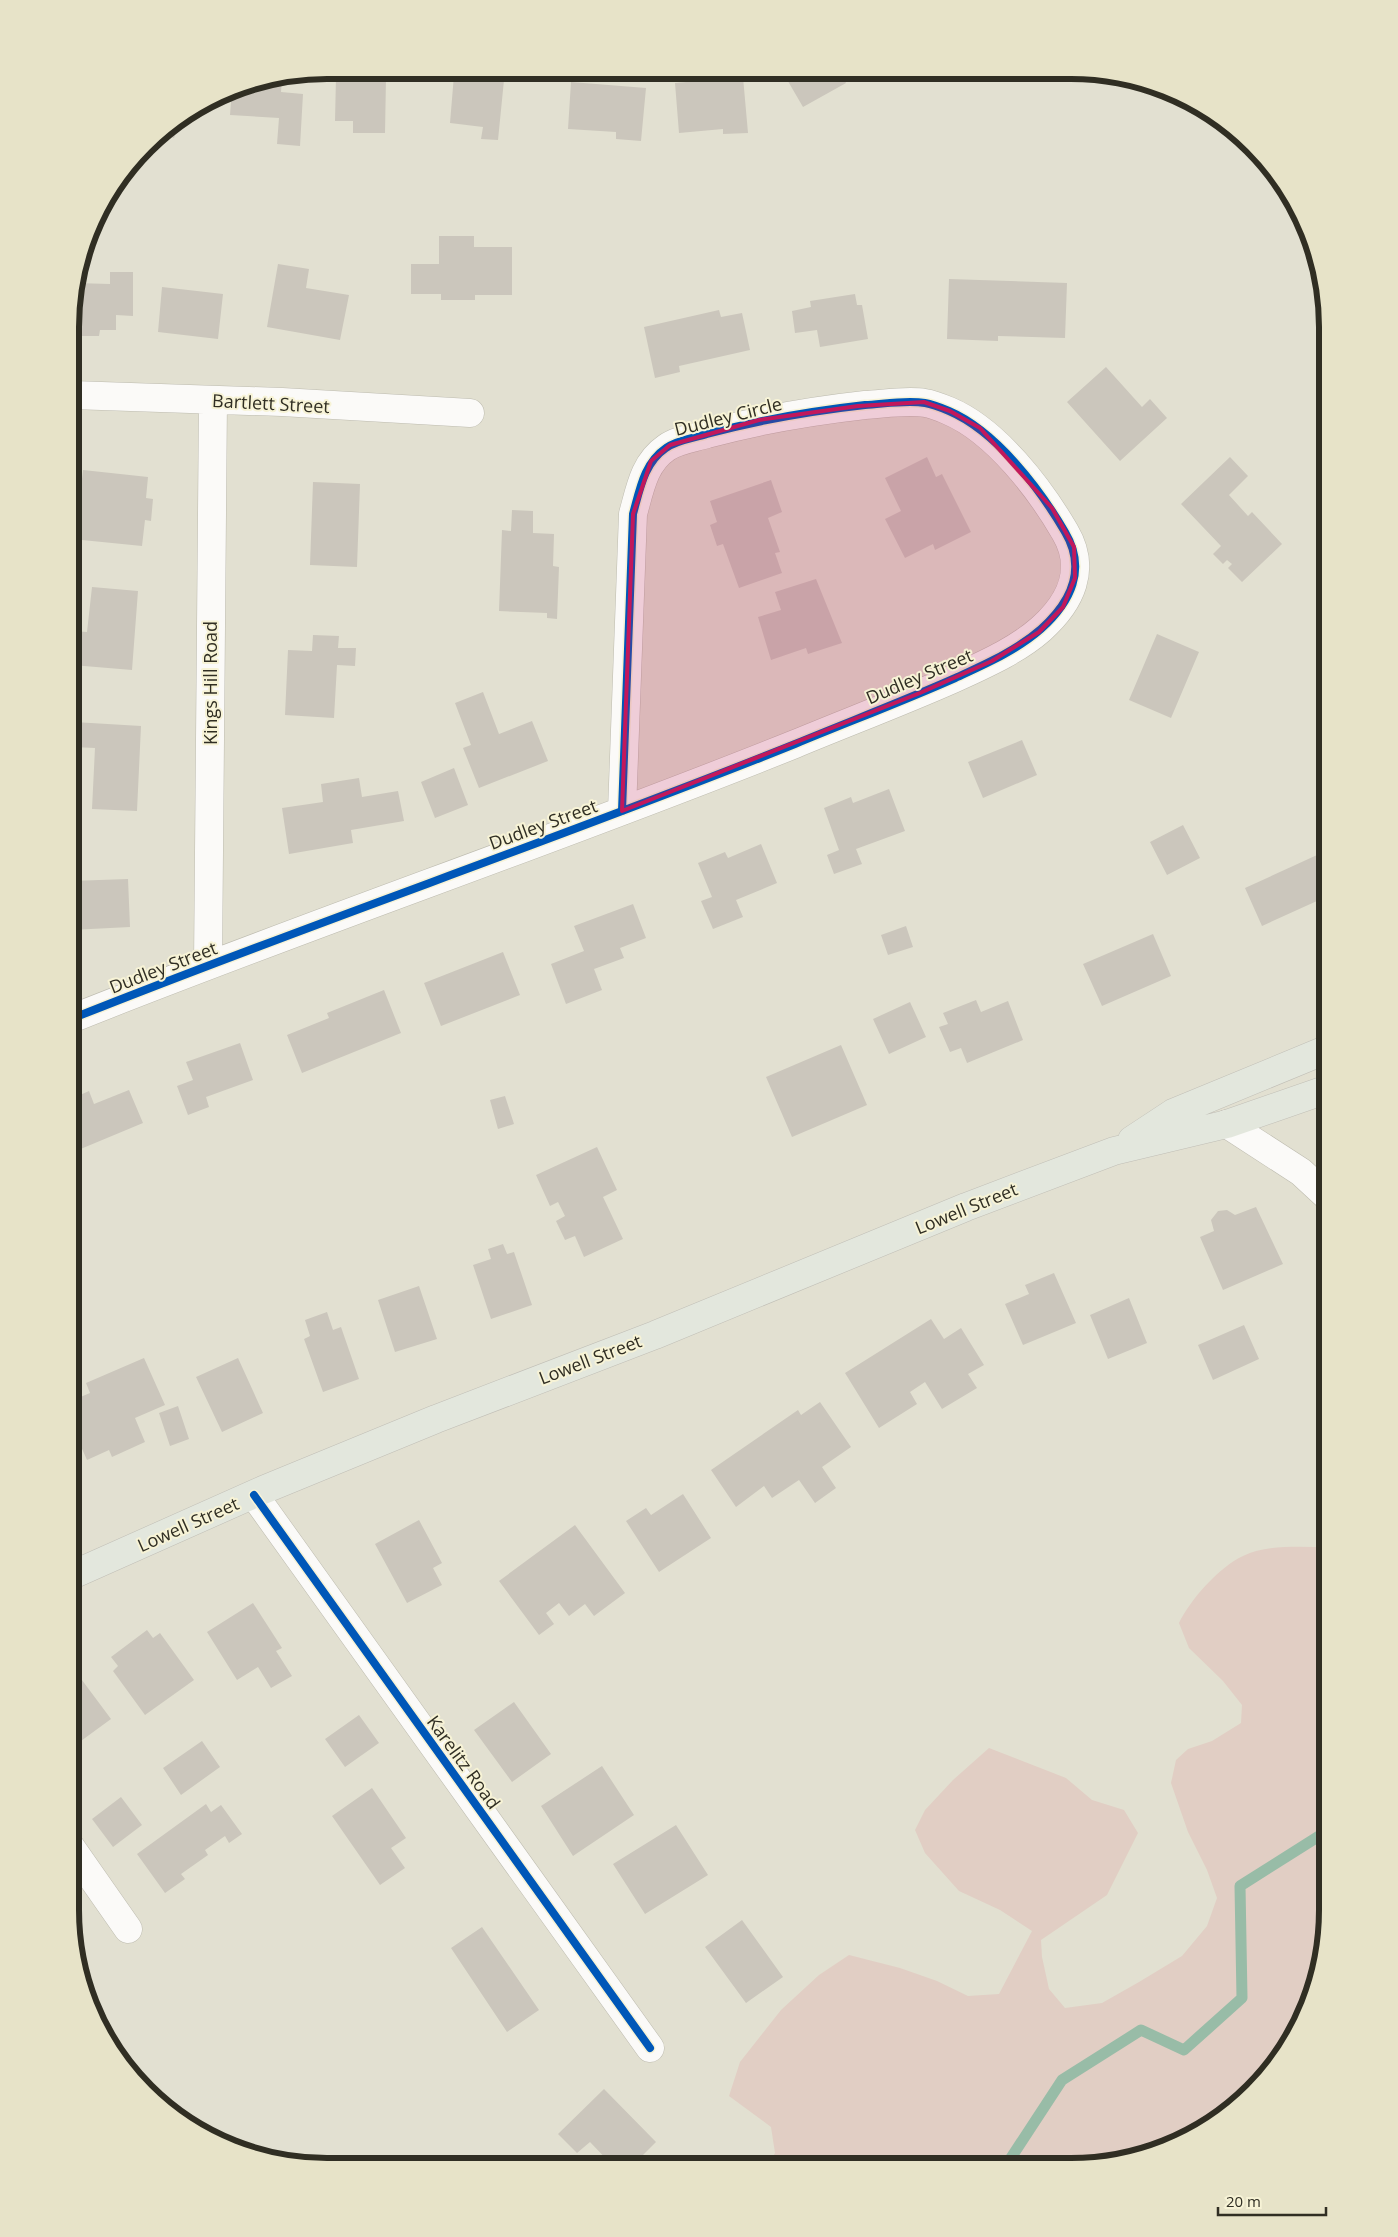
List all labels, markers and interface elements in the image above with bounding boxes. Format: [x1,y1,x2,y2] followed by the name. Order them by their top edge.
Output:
[212,388,330,418] street label: Bartlett Street
[672,391,784,441] street label: Dudley Circle
[198,621,222,745] street label: Kings Hill Road
[862,643,976,709] street label: Dudley Street
[485,793,601,855] street label: Dudley Street
[106,935,220,999] street label: Dudley Street
[911,1177,1021,1239] street label: Lowell Street
[535,1328,645,1390] street label: Lowell Street
[134,1491,242,1557] street label: Lowell Street
[422,1710,506,1814] street label: Karelitz Road
[1218,2184,1326,2216] scale bar
[1226,2191,1261,2211] text: 20 m

